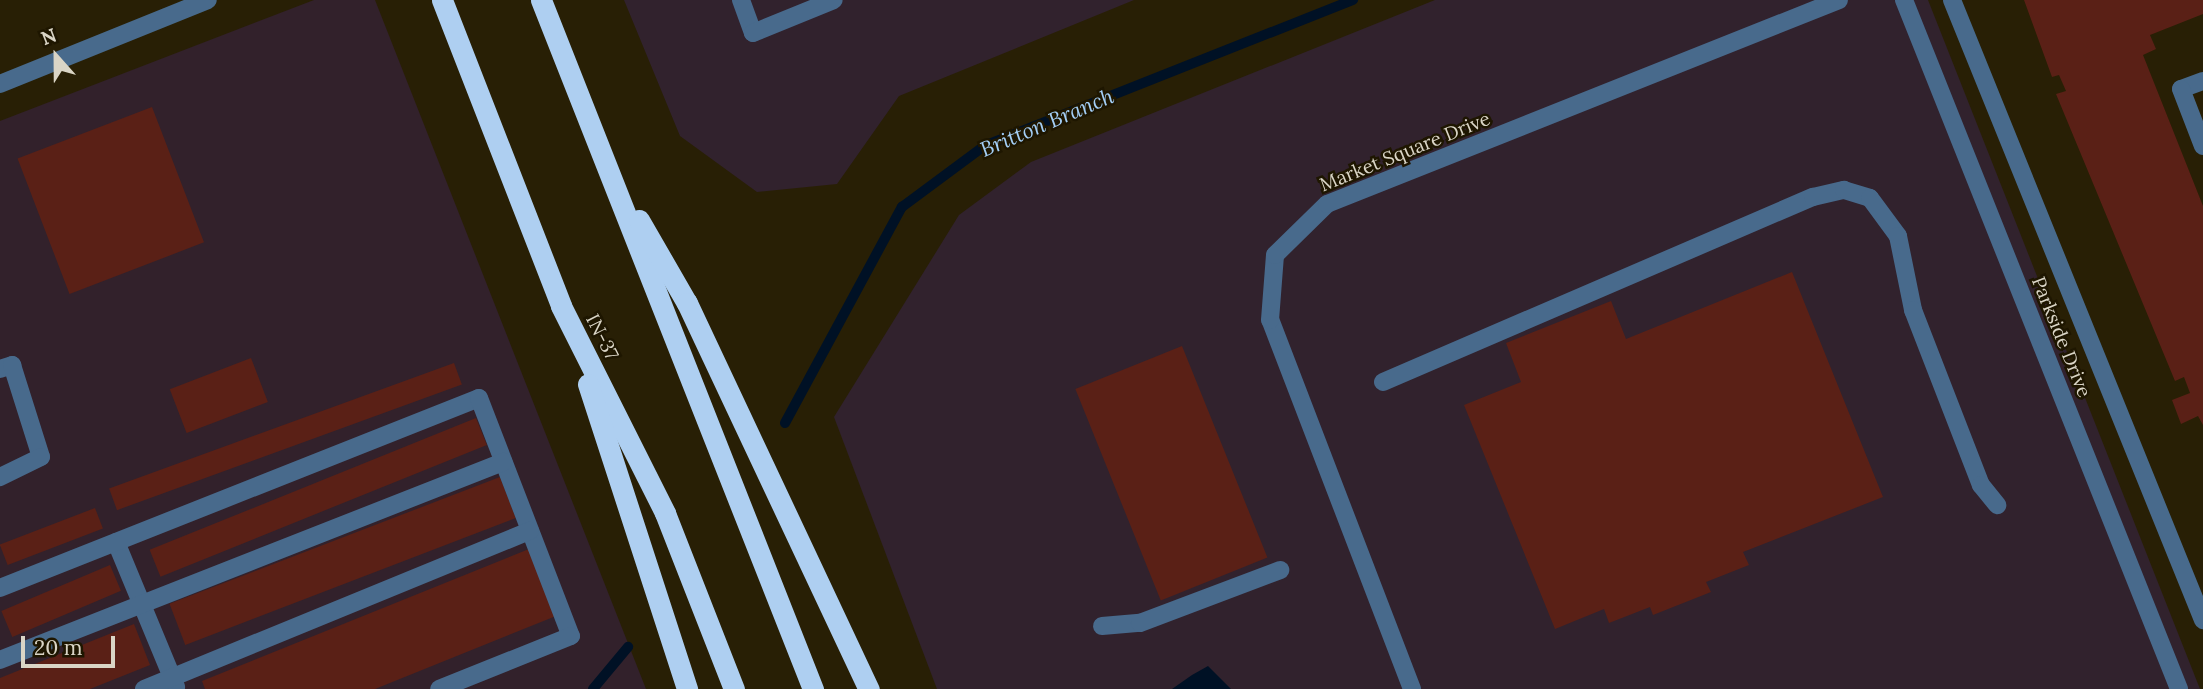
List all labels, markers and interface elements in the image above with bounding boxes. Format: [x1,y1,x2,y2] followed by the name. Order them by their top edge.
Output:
[21,21,91,91] north arrow
[37,23,60,50] text: N
[976,84,1118,162] water label: Britton Branch
[1316,107,1494,197] street label: Market Square Drive
[2026,273,2096,401] street label: Parkside Drive
[581,310,623,364] street label: IN-37
[24,622,119,666] scale bar
[34,634,83,661] text: 20 m

